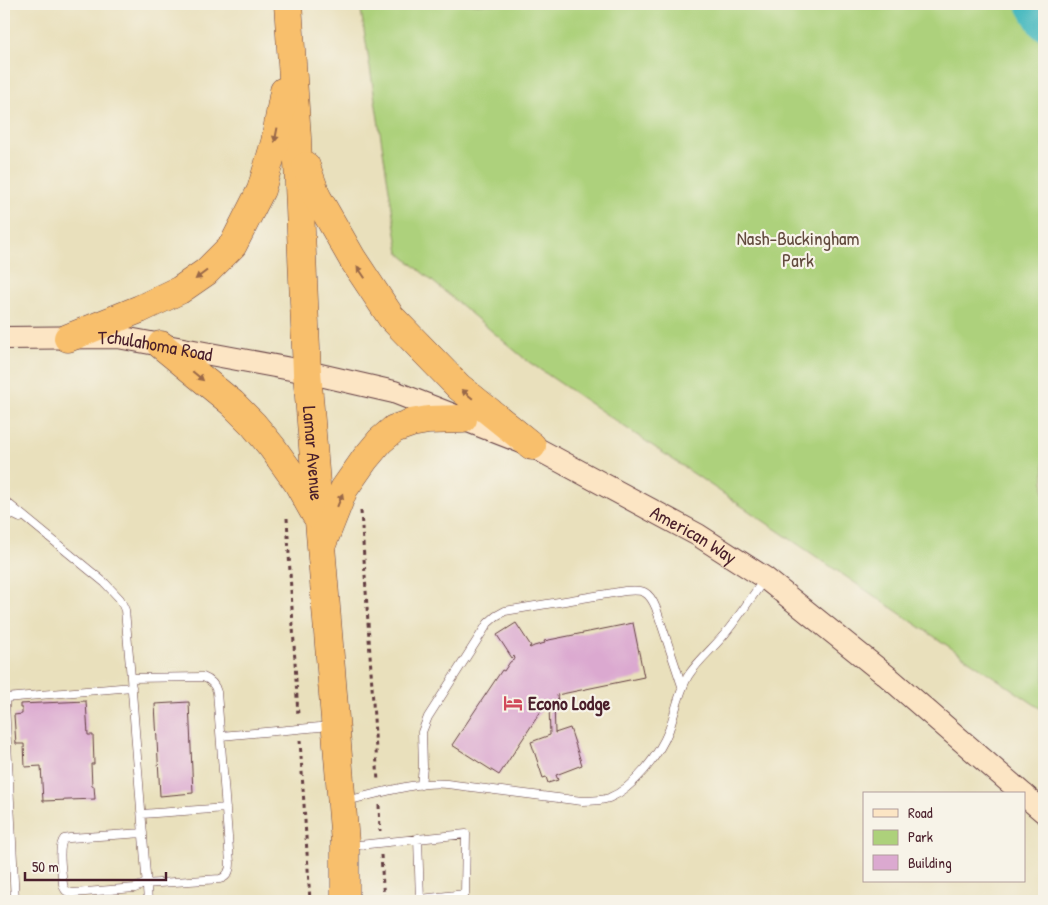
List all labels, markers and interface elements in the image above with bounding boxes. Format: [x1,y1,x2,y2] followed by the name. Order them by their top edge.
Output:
[272,127,280,143] one-way arrow
[737,225,859,273] park label: Nash-Buckingham Park
[356,265,366,278] one-way arrow
[195,270,208,281] one-way arrow
[98,324,215,367] street label: Tchulahoma Road
[191,370,204,381] one-way arrow
[461,388,474,399] one-way arrow
[297,405,330,502] street label: Lamar Avenue
[336,492,344,507] one-way arrow
[646,499,742,570] street label: American Way
[528,690,611,717] place label: Econo Lodge
[502,692,524,714] hotel icon: Econo Lodge
[863,792,1026,882] legend
[908,802,933,823] text: Road
[908,826,933,847] text: Park
[25,850,166,882] scale bar
[908,852,952,873] text: Building
[32,856,59,877] text: 50 m

